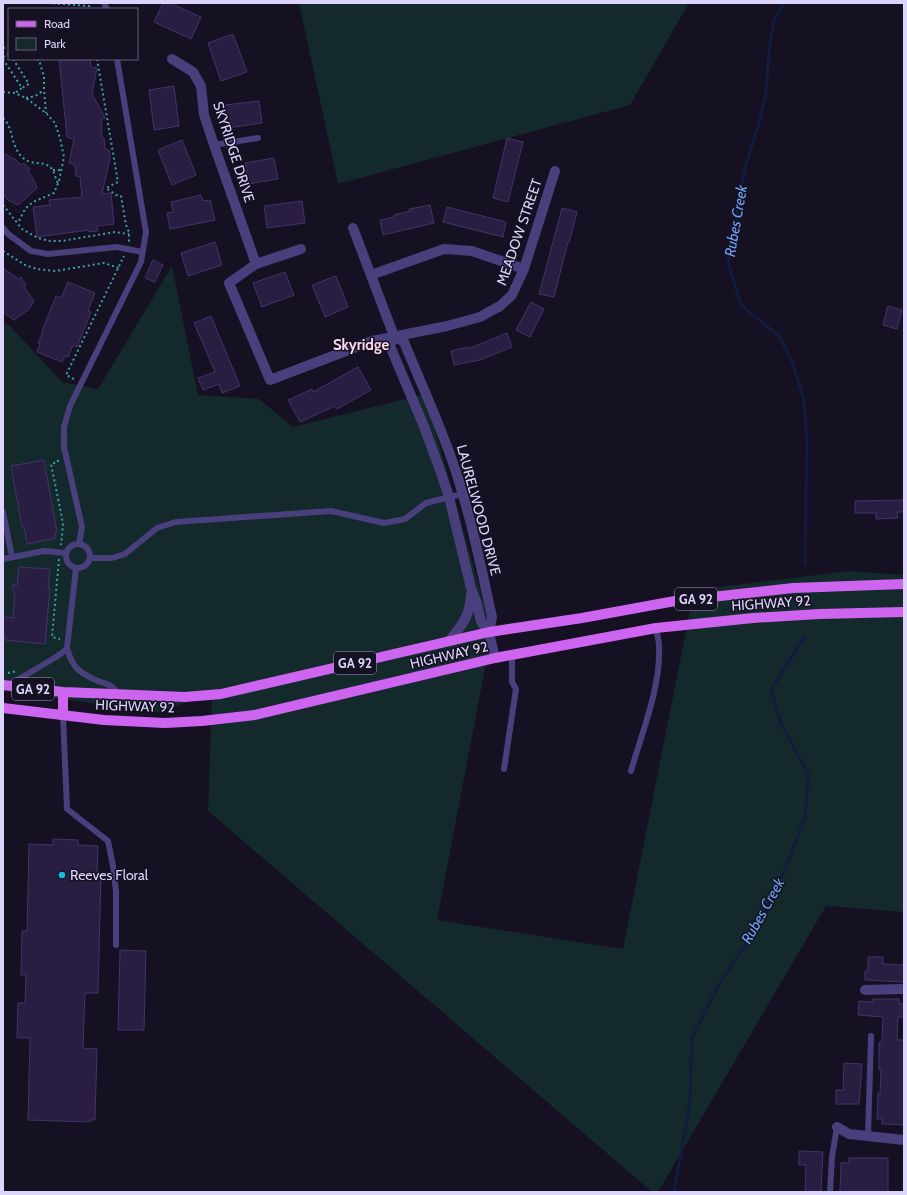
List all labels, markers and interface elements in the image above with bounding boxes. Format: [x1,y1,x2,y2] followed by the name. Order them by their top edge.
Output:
[8,8,138,60] legend
[44,16,70,31] text: Road
[44,36,66,51] text: Park
[209,99,259,205] street label: SKYRIDGE DRIVE
[492,176,546,288] street label: MEADOW STREET
[721,183,751,258] water label: Rubes Creek
[333,336,389,354] district label: Skyridge
[453,443,505,578] street label: LAURELWOOD DRIVE
[675,588,717,610] road number: GA 92
[731,591,811,615] street label: HIGHWAY 92
[408,637,490,673] street label: HIGHWAY 92
[334,652,376,674] road number: GA 92
[12,678,54,700] road number: GA 92
[95,696,175,716] street label: HIGHWAY 92
[70,866,149,884] place label: Reeves Floral
[57,870,67,880] marker: Reeves Floral
[738,874,789,947] water label: Rubes Creek

